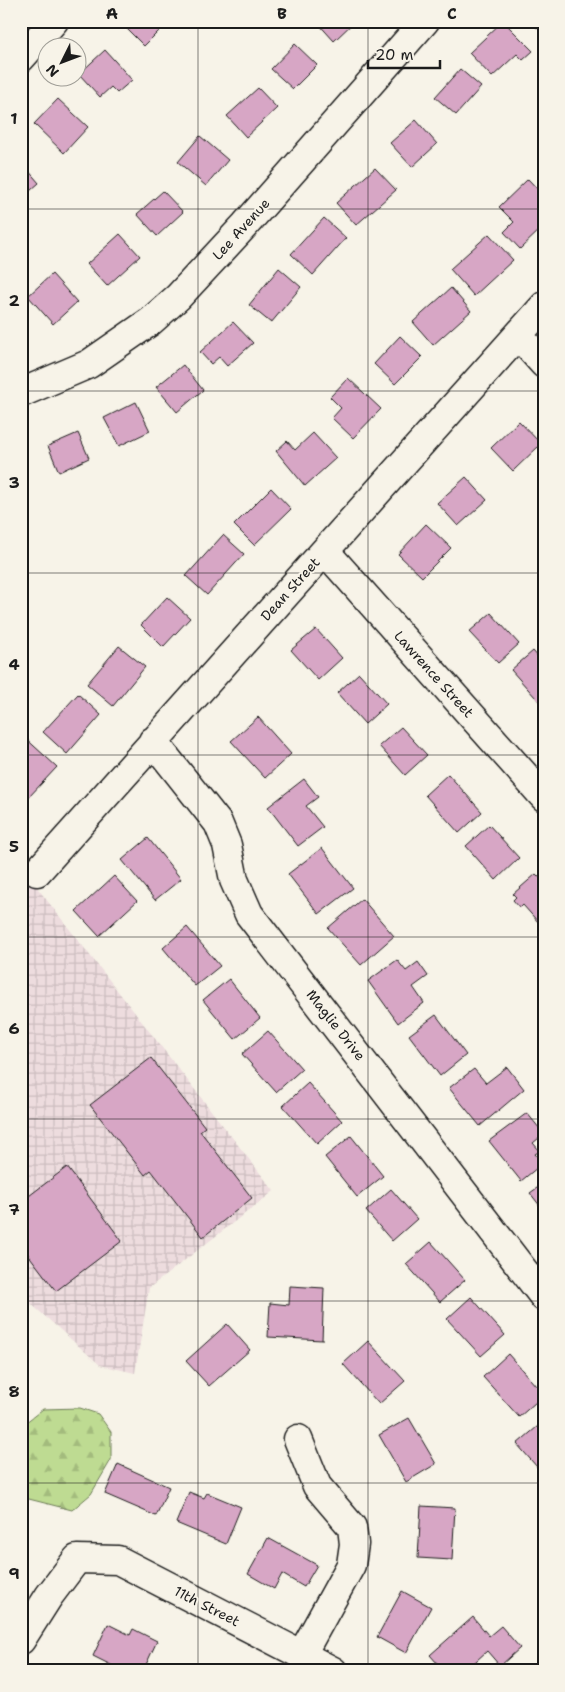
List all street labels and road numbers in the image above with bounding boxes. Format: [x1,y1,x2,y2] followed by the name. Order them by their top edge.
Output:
[208,194,274,264] street label: Lee Avenue
[257,553,323,625] street label: Dean Street
[390,627,478,721] street label: Lawrence Street
[303,986,369,1064] street label: Maglie Drive
[171,1582,243,1630] street label: 11th Street

